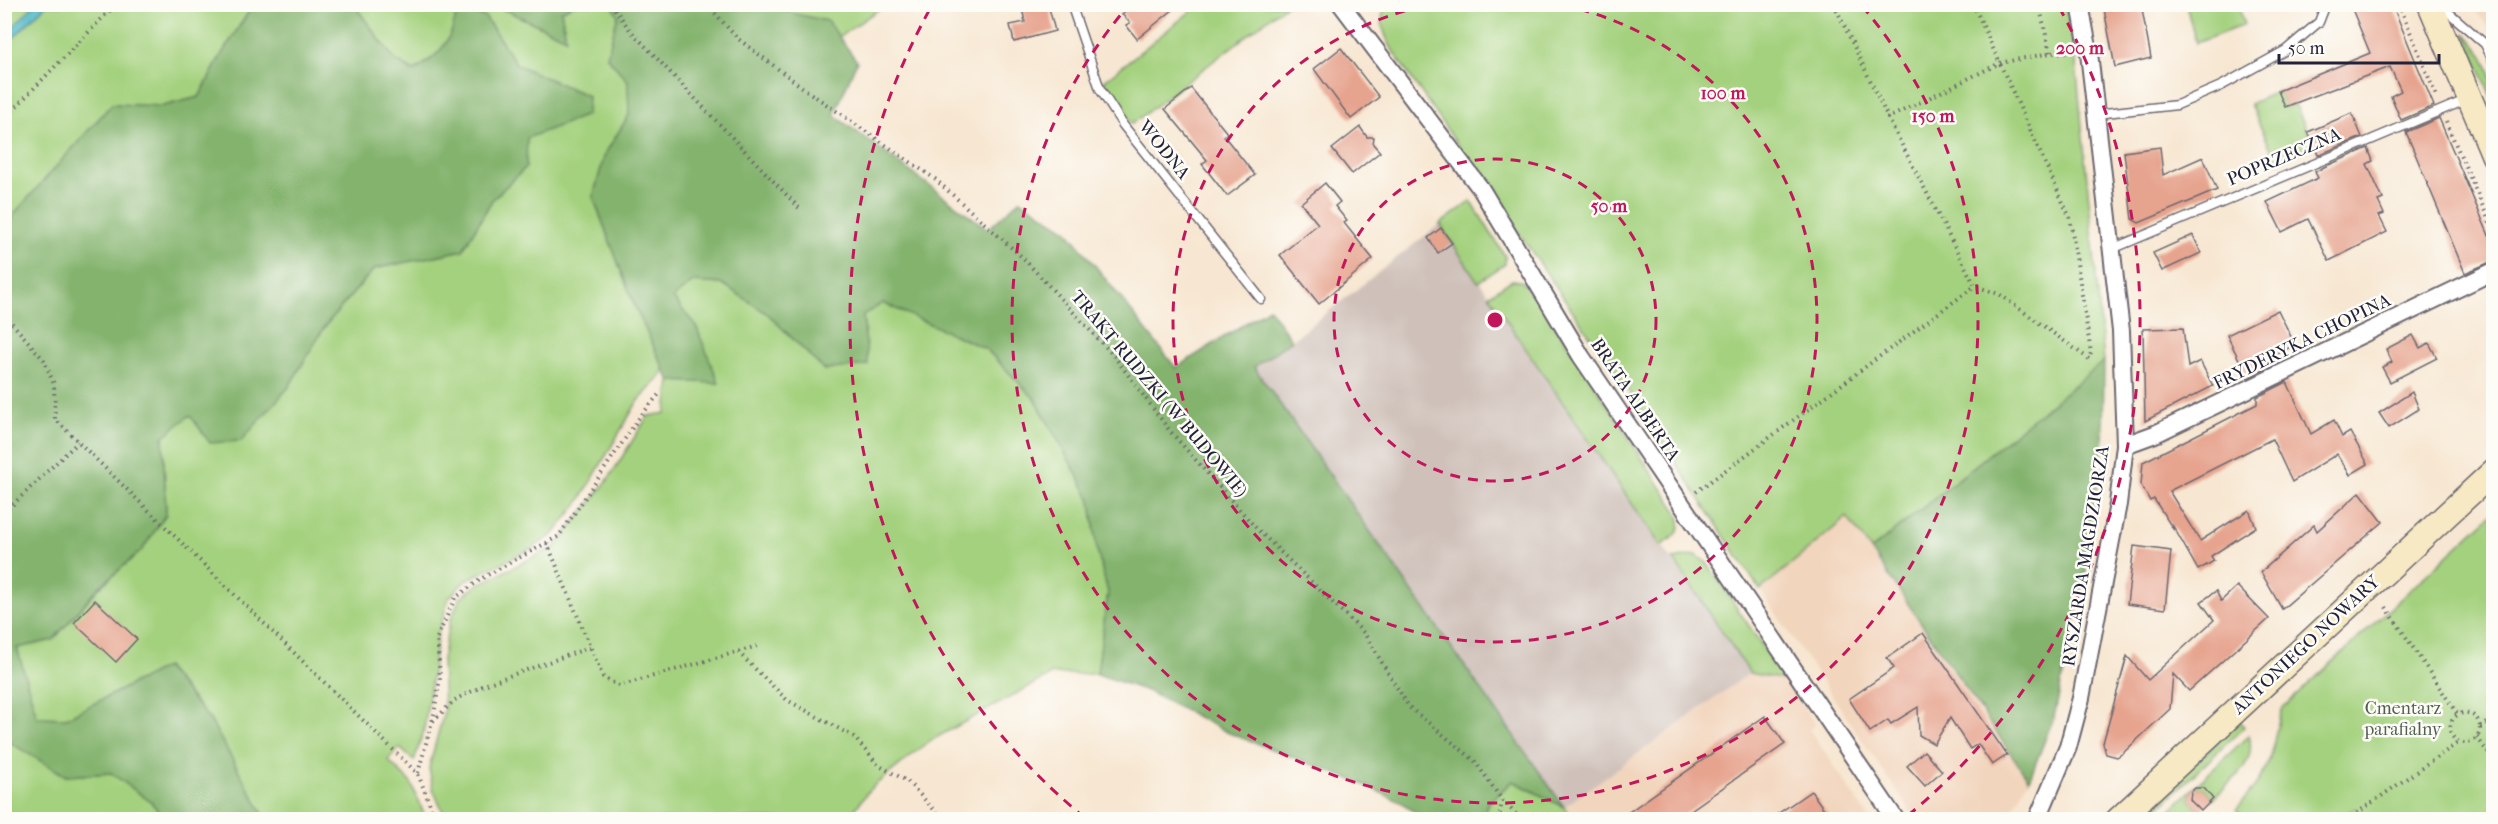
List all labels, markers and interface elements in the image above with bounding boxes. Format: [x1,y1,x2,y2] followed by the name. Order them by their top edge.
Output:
[2279,27,2440,65] scale bar
[2056,38,2105,59] text: 200 m
[2288,38,2325,59] text: 50 m
[1700,83,1747,104] text: 100 m
[1912,106,1955,127] text: 150 m
[1133,116,1194,184] street label: WODNA
[2224,124,2344,190] street label: POPRZECZNA
[1591,196,1628,217] text: 50 m
[1066,287,1252,501] street label: TRAKT RUDZKI (W BUDOWIE)
[2210,290,2394,394] street label: FRYDERYKA CHOPINA
[1485,310,1505,330] centre of rings
[1586,334,1684,466] street label: BRATA ALBERTA
[2058,444,2114,668] street label: RYSZARDA MAGDZIORZA
[2227,571,2385,719] street label: ANTONIEGO NOWARY
[2364,698,2443,740] park label: Cmentarz parafialny

